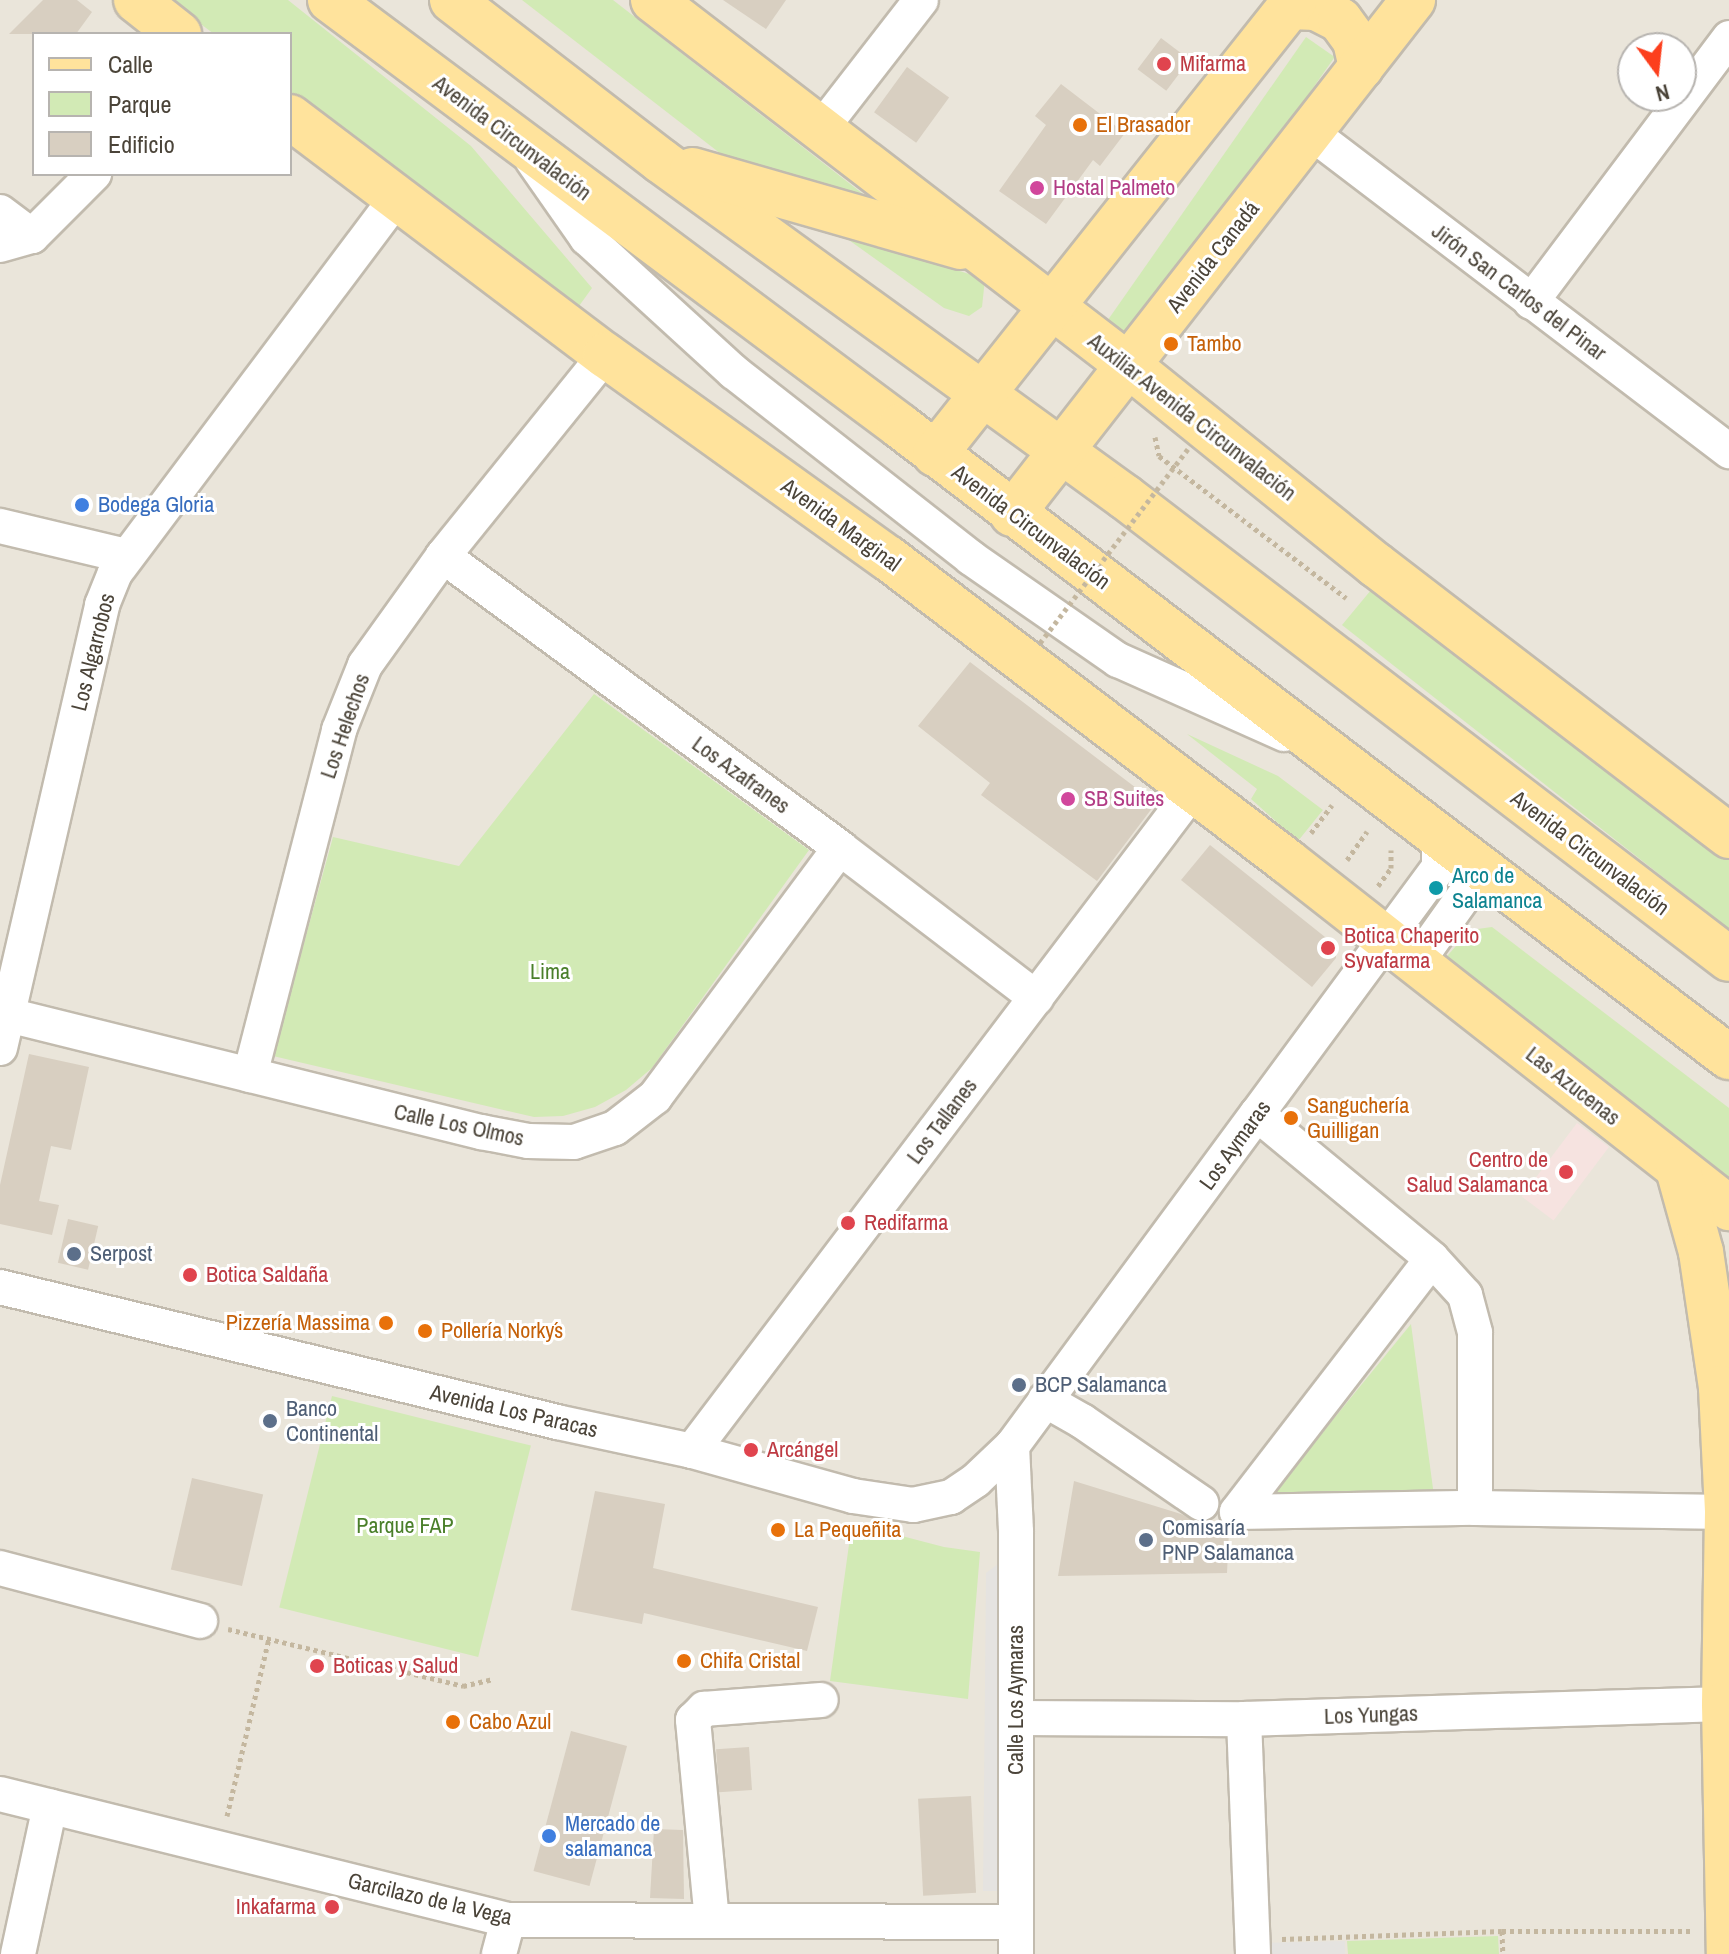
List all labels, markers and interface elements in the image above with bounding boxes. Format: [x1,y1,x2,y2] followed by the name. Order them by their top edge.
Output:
[32,32,292,176] legend
[1617,32,1697,112] north arrow
[108,48,153,80] text: Calle
[1180,51,1246,77] place label: Mifarma
[1155,55,1173,73] marker: Mifarma
[428,70,596,206] street label: Avenida Circunvalación
[1653,77,1673,109] text: N
[108,88,171,120] text: Parque
[1096,112,1190,138] place label: El Brasador
[1071,116,1089,134] marker: El Brasador
[108,128,175,160] text: Edificio
[1053,175,1175,201] place label: Hostal Palmeto
[1028,179,1046,197] marker: Hostal Palmeto
[1161,196,1265,318] street label: Avenida Canadá
[1427,218,1611,366] street label: Jirón San Carlos del Pinar
[1082,327,1302,507] street label: Auxiliar Avenida Circunvalación
[1187,331,1241,357] place label: Tambo
[1162,335,1180,353] marker: Tambo
[947,459,1115,595] street label: Avenida Circunvalación
[776,473,906,577] street label: Avenida Marginal
[98,492,214,518] place label: Bodega Gloria
[73,496,91,514] marker: Bodega Gloria
[66,590,120,714] street label: Los Algarrobos
[315,670,375,782] street label: Los Helechos
[687,730,795,820] street label: Los Azafranes
[1506,785,1674,921] street label: Avenida Circunvalación
[1084,786,1164,812] place label: SB Suites
[1059,790,1077,808] marker: SB Suites
[1452,862,1542,914] place label: Arco de Salamanca
[1427,879,1445,897] marker: Arco de Salamanca
[1344,922,1479,974] place label: Botica Chaperito Syvafarma
[1319,939,1337,957] marker: Botica Chaperito Syvafarma
[530,959,570,985] park label: Lima
[1520,1041,1626,1131] street label: Las Azucenas
[901,1073,983,1169] street label: Los Tallanes
[1307,1092,1409,1144] place label: Sanguchería Guilligan
[1193,1095,1277,1195] street label: Los Aymaras
[392,1098,526,1152] street label: Calle Los Olmos
[1282,1109,1300,1127] marker: Sanguchería Guilligan
[1407,1146,1548,1198] place label: Centro de Salud Salamanca
[1555,1161,1577,1183] marker: Centro de Salud Salamanca
[864,1210,948,1236] place label: Redifarma
[839,1214,857,1232] marker: Redifarma
[90,1241,152,1267] place label: Serpost
[65,1245,83,1263] marker: Serpost
[206,1262,328,1288] place label: Botica Saldaña
[181,1266,199,1284] marker: Botica Saldaña
[226,1310,370,1336] place label: Pizzería Massima
[377,1314,395,1332] marker: Pizzería Massima
[441,1318,563,1344] place label: Pollería Norky´s
[416,1322,434,1340] marker: Pollería Norky´s
[1035,1372,1167,1398] place label: BCP Salamanca
[1010,1376,1028,1394] marker: BCP Salamanca
[428,1379,600,1443] street label: Avenida Los Paracas
[286,1395,378,1446] place label: Banco Continental
[261,1412,279,1430] marker: Banco Continental
[767,1437,838,1463] place label: Arcángel
[742,1441,760,1459] marker: Arcángel
[356,1513,454,1539] park label: Parque FAP
[1162,1514,1294,1566] place label: Comisaría PNP Salamanca
[794,1517,901,1543] place label: La Pequeñita
[769,1521,787,1539] marker: La Pequeñita
[1137,1531,1155,1549] marker: Comisaría PNP Salamanca
[1003,1624,1029,1776] street label: Calle Los Aymaras
[700,1648,800,1674] place label: Chifa Cristal
[675,1652,693,1670] marker: Chifa Cristal
[333,1653,458,1679] place label: Boticas y Salud
[308,1657,326,1675] marker: Boticas y Salud
[1323,1700,1419,1730] street label: Los Yungas
[469,1709,552,1735] place label: Cabo Azul
[444,1713,462,1731] marker: Cabo Azul
[565,1810,660,1862] place label: Mercado de salamanca
[540,1827,558,1845] marker: Mercado de salamanca
[345,1867,515,1931] street label: Garcilazo de la Vega
[236,1894,316,1920] place label: Inkafarma
[323,1898,341,1916] marker: Inkafarma

